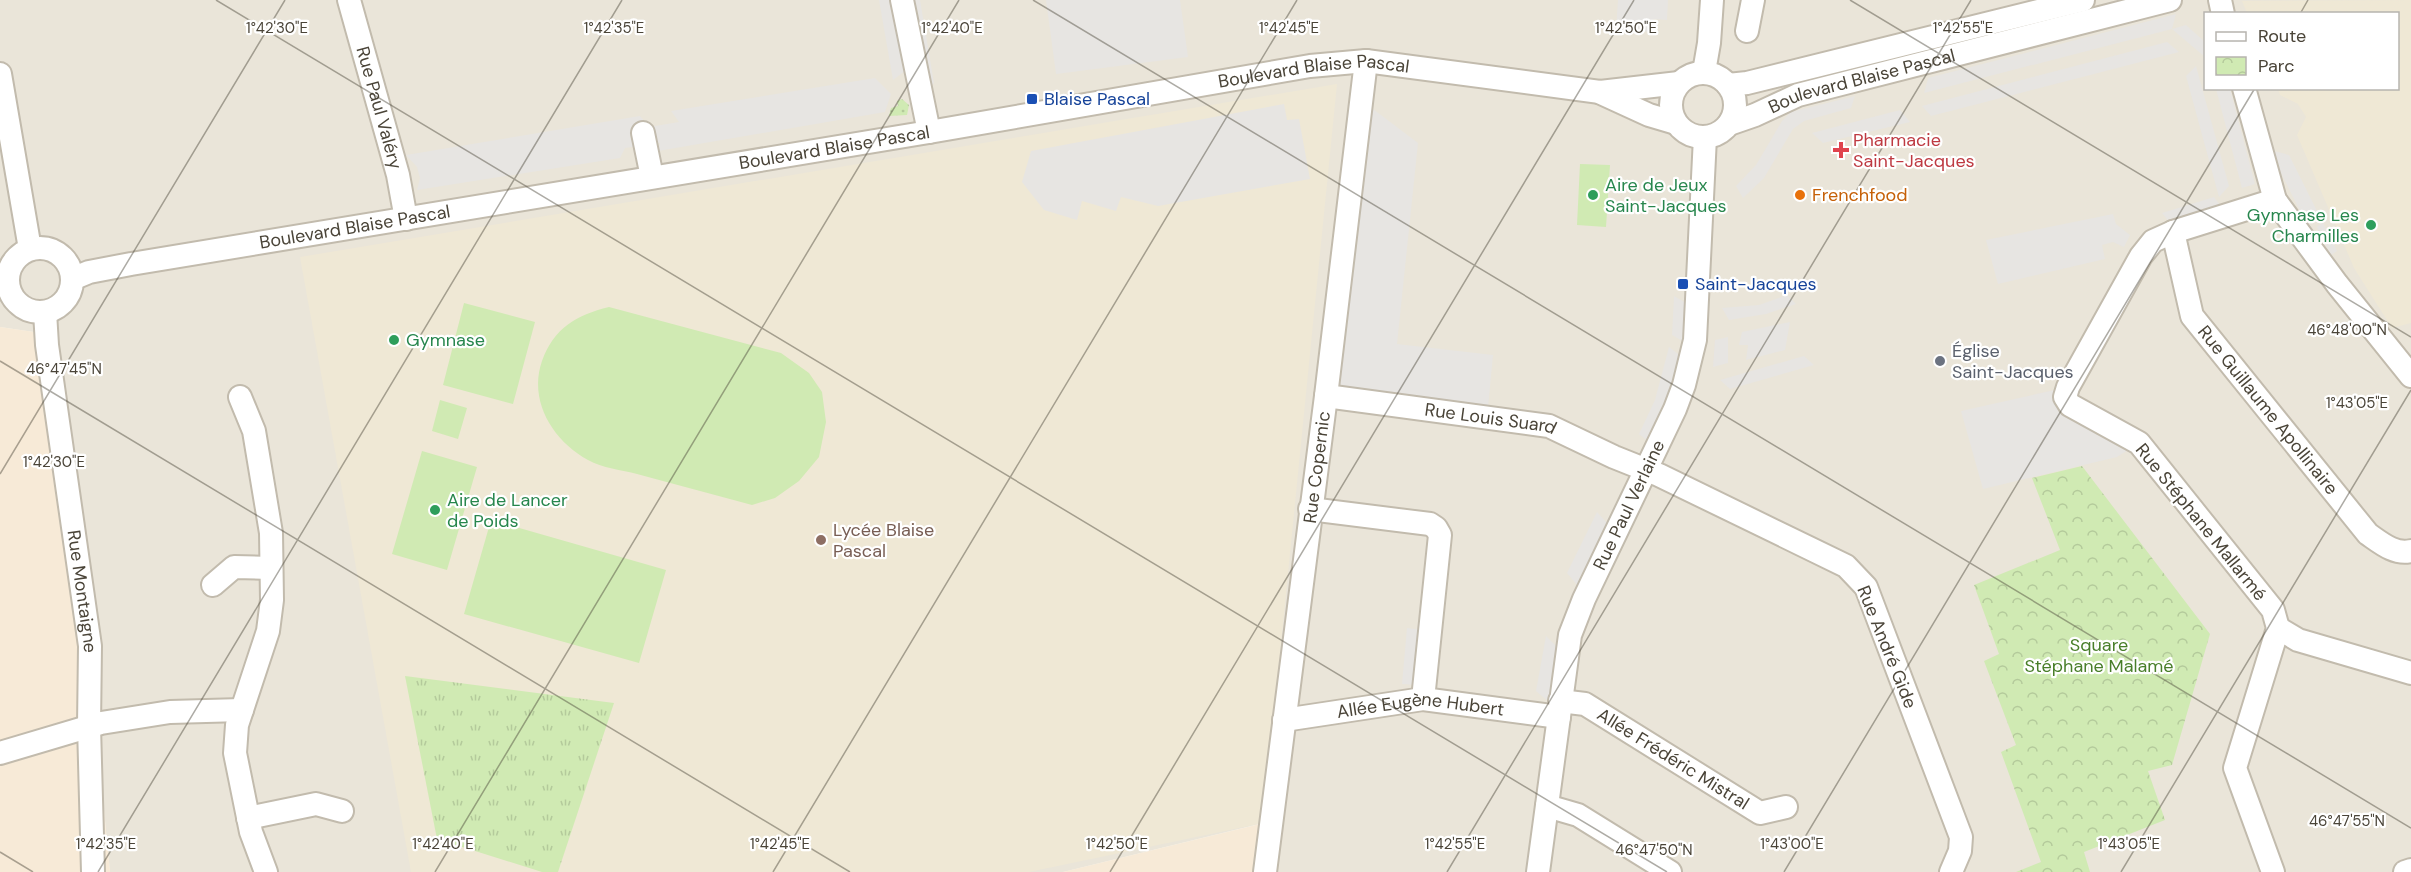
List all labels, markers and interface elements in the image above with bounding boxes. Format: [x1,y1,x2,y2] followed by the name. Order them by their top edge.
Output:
[2204,12,2399,90] legend
[246,18,308,38] text: 1°42'30"E
[584,18,644,38] text: 1°42'35"E
[921,18,983,38] text: 1°42'40"E
[1259,18,1319,38] text: 1°42'45"E
[1595,18,1657,38] text: 1°42'50"E
[1933,18,1993,38] text: 1°42'55"E
[2258,24,2306,48] text: Route
[1764,43,1958,119] street label: Boulevard Blaise Pascal
[351,44,408,172] street label: Rue Paul Valéry
[1216,49,1411,94] street label: Boulevard Blaise Pascal
[2258,54,2294,78] text: Parc
[1044,87,1150,111] place label: Blaise Pascal
[1025,92,1039,106] marker: Blaise Pascal
[737,120,932,175] street label: Boulevard Blaise Pascal
[1853,128,1975,173] place label: Pharmacie Saint-Jacques
[1834,143,1848,157] marker: Pharmacie Saint-Jacques
[1605,173,1727,218] place label: Aire de Jeux Saint-Jacques
[1812,183,1908,207] place label: Frenchfood
[1586,188,1600,202] marker: Aire de Jeux Saint-Jacques
[1793,188,1807,202] marker: Frenchfood
[258,199,452,255] street label: Boulevard Blaise Pascal
[2247,203,2359,248] place label: Gymnase Les Charmilles
[2364,218,2378,232] marker: Gymnase Les Charmilles
[1695,272,1817,296] place label: Saint-Jacques
[1676,277,1690,291] marker: Saint-Jacques
[2192,320,2344,500] street label: Rue Guillaume Apollinaire
[2307,320,2387,340] text: 46°48'00"N
[406,328,485,352] place label: Gymnase
[387,333,401,347] marker: Gymnase
[1952,339,2074,384] place label: Église Saint-Jacques
[1933,354,1947,368] marker: Église Saint-Jacques
[26,359,102,379] text: 46°47'45"N
[2326,393,2388,413] text: 1°43'05"E
[1423,397,1561,440] street label: Rue Louis Suard
[1298,410,1336,525] street label: Rue Copernic
[1588,436,1670,574] street label: Rue Paul Verlaine
[2130,438,2272,606] street label: Rue Stéphane Mallarmé
[23,452,85,472] text: 1°42'30"E
[447,488,568,533] place label: Aire de Lancer de Poids
[428,503,442,517] marker: Aire de Lancer de Poids
[833,518,934,563] place label: Lycée Blaise Pascal
[62,528,102,653] street label: Rue Montaigne
[814,533,828,547] marker: Lycée Blaise Pascal
[1851,582,1923,712] street label: Rue André Gide
[2024,633,2174,678] park label: Square Stéphane Malamé
[1335,687,1506,724] street label: Allée Eugène Hubert
[1593,703,1754,815] street label: Allée Frédéric Mistral
[2309,811,2385,831] text: 46°47'55"N
[76,834,136,854] text: 1°42'35"E
[412,834,474,854] text: 1°42'40"E
[750,834,810,854] text: 1°42'45"E
[1086,834,1148,854] text: 1°42'50"E
[1425,834,1485,854] text: 1°42'55"E
[1760,834,1824,854] text: 1°43'00"E
[2098,834,2160,854] text: 1°43'05"E
[1615,840,1693,860] text: 46°47'50"N

